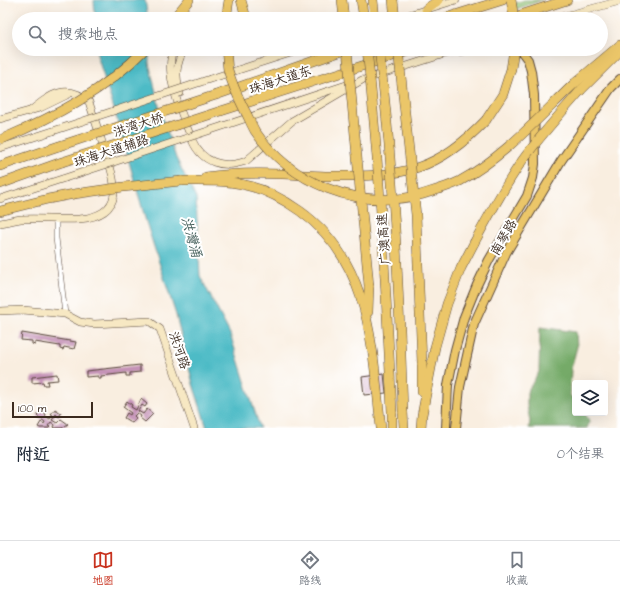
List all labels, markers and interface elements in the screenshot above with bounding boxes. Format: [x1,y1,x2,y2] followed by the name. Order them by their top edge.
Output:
[12,12,608,56] search box
[26,23,48,45] icon: search
[58,24,118,45] text: 搜索地点
[247,61,314,99] street label: 珠海大道东
[111,108,166,142] street label: 洪湾大桥
[71,130,151,172] street label: 珠海大道辅路
[373,212,395,266] street label: 广澳高速
[176,214,207,261] water label: 洪灣涌
[486,216,521,259] street label: 南琴路
[164,329,194,372] street label: 洪河路
[572,380,608,416] map controls
[572,380,608,416] button: layers
[12,400,93,419] scale bar
[18,401,46,416] text: 100 m
[16,443,50,467] text: 附近
[557,445,604,463] text: 0个结果
[92,549,114,588] tab: 地图
[299,549,321,588] tab: 路线
[506,549,528,588] tab: 收藏

